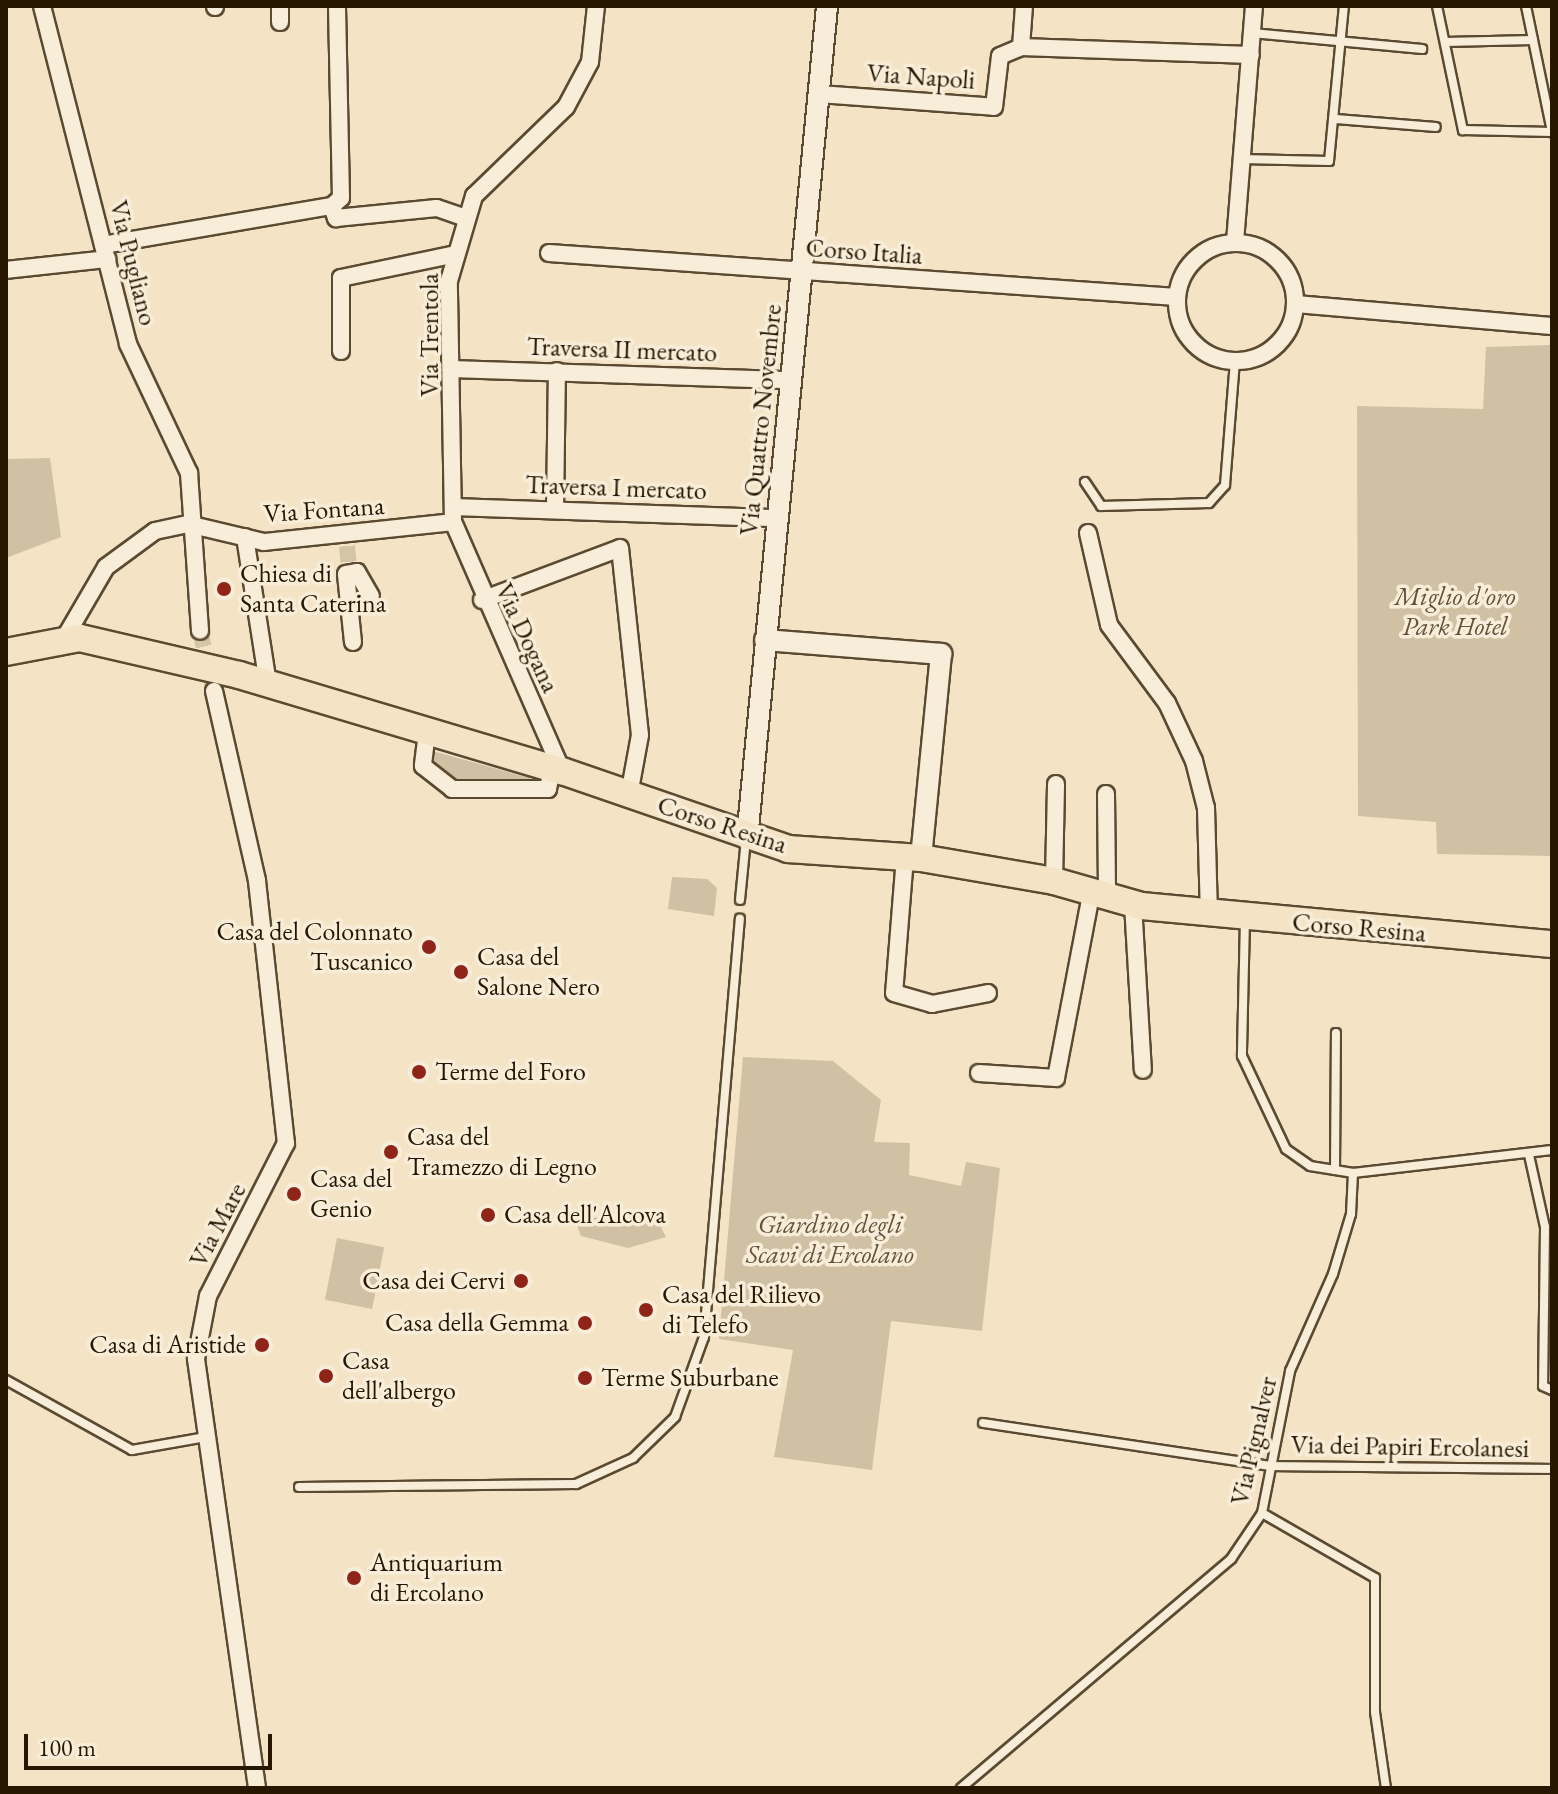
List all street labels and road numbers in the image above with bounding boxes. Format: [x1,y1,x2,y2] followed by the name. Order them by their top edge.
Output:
[866,58,976,96] street label: Via Napoli
[102,197,164,329] street label: Via Pugliano
[805,232,923,272] street label: Corso Italia
[414,273,446,397] street label: Via Trentola
[733,303,789,537] street label: Via Quattro Novembre
[526,331,718,369] street label: Traversa II mercato
[525,469,707,507] street label: Traversa I mercato
[263,490,385,530] street label: Via Fontana
[488,578,566,698] street label: Via Dogana
[653,789,791,861] street label: Corso Resina
[1291,907,1427,949] street label: Corso Resina
[183,1178,253,1272] street label: Via Mare
[1224,1374,1284,1508] street label: Via Pignalver
[1291,1429,1529,1465] street label: Via dei Papiri Ercolanesi

